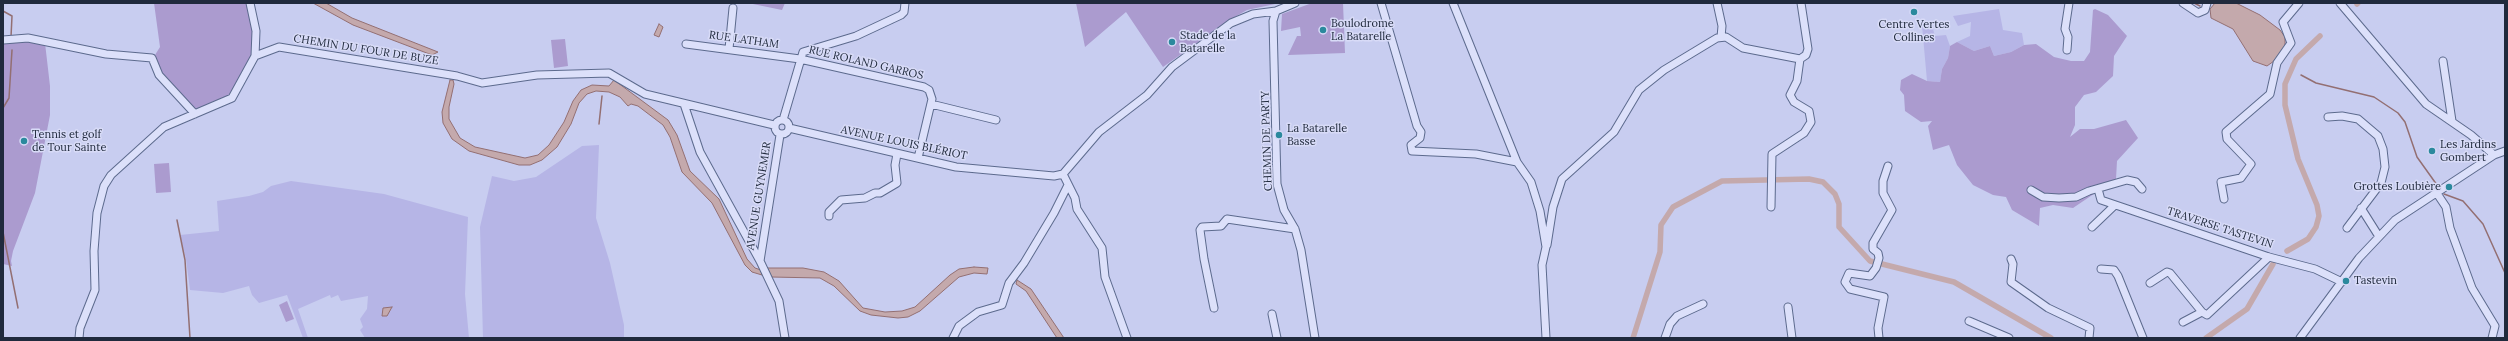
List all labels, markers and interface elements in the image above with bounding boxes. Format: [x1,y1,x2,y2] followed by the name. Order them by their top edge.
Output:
[1909,7,1919,17] marker: Centre Vertes Collines
[1331,17,1394,43] place label: Boulodrome La Batarelle
[1879,18,1949,44] place label: Centre Vertes Collines
[1318,25,1328,35] marker: Boulodrome La Batarelle
[708,29,780,51] street label: RUE LATHAM
[1180,29,1236,55] place label: Stade de la Batarelle
[293,32,439,68] street label: CHEMIN DU FOUR DE BUZE
[1167,37,1177,47] marker: Stade de la Batarelle
[807,43,925,83] street label: RUE ROLAND GARROS
[1259,91,1275,191] street label: CHEMIN DE PARTY
[1287,122,1347,148] place label: La Batarelle Basse
[840,123,968,163] street label: AVENUE LOUIS BLÉRIOT
[32,128,106,154] place label: Tennis et golf de Tour Sainte
[1274,130,1284,140] marker: La Batarelle Basse
[19,136,29,146] marker: Tennis et golf de Tour Sainte
[2440,138,2496,164] place label: Les Jardins Gombert
[744,141,774,251] street label: AVENUE GUYNEMER
[2427,146,2437,156] marker: Les Jardins Gombert
[2353,180,2441,194] place label: Grottes Loubière
[2444,182,2454,192] marker: Grottes Loubière
[2165,205,2275,251] street label: TRAVERSE TASTEVIN
[2354,274,2397,288] place label: Tastevin
[2341,276,2351,286] marker: Tastevin

